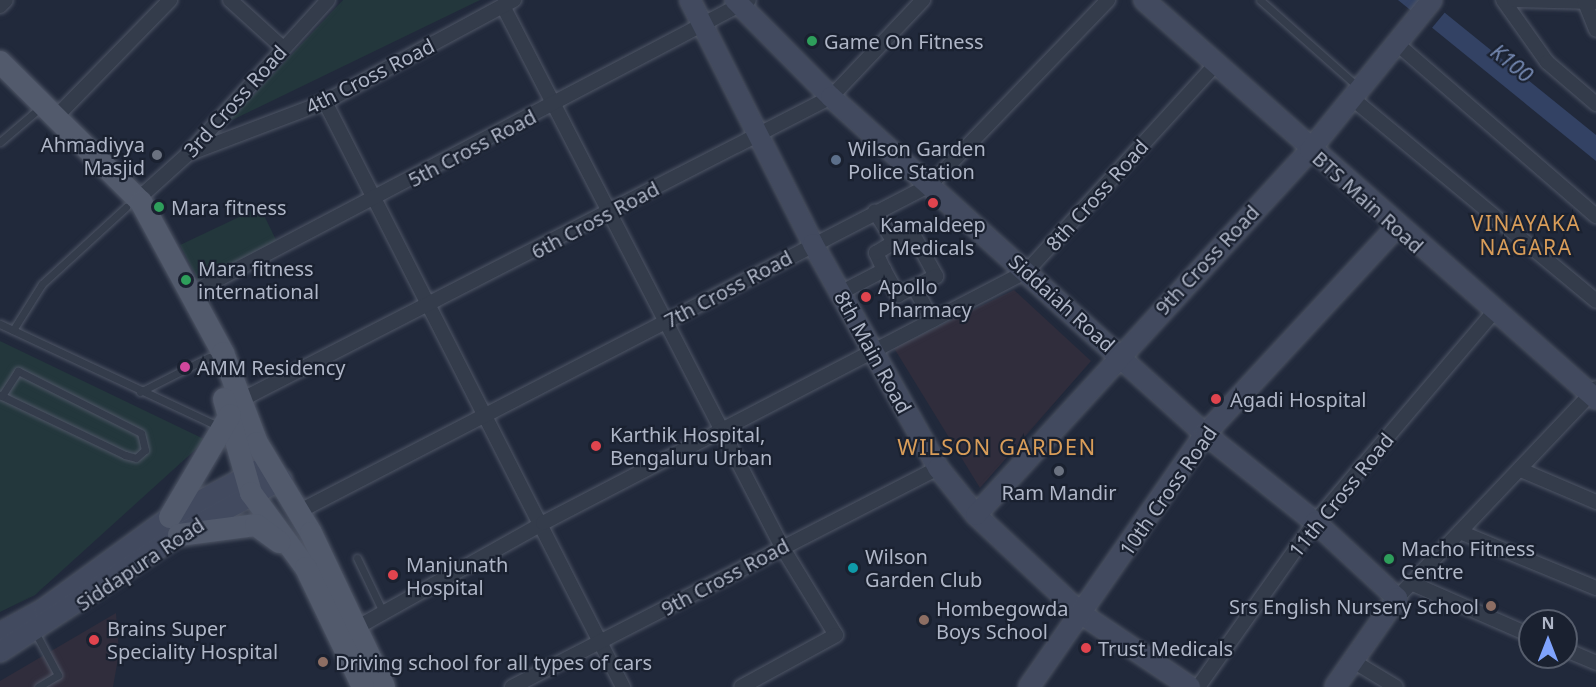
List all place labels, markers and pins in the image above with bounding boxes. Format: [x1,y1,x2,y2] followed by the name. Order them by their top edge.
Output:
[824,29,984,53] place label: Game On Fitness
[805,34,819,48] marker: Game On Fitness
[41,132,145,179] place label: Ahmadiyya Masjid
[848,136,986,183] place label: Wilson Garden Police Station
[150,148,164,162] marker: Ahmadiyya Masjid
[829,153,843,167] marker: Wilson Garden Police Station
[171,195,287,219] place label: Mara fitness
[926,196,940,210] marker: Kamaldeep Medicals
[152,200,166,214] marker: Mara fitness
[880,213,986,260] place label: Kamaldeep Medicals
[198,256,319,303] place label: Mara fitness international
[179,273,193,287] marker: Mara fitness international
[878,274,972,321] place label: Apollo Pharmacy
[859,290,873,304] marker: Apollo Pharmacy
[197,355,345,379] place label: AMM Residency
[178,360,192,374] marker: AMM Residency
[1230,387,1367,411] place label: Agadi Hospital
[1207,390,1225,408] marker: Agadi Hospital
[610,422,772,469] place label: Karthik Hospital, Bengaluru Urban
[587,437,605,455] marker: Karthik Hospital, Bengaluru Urban
[1052,464,1066,478] marker: Ram Mandir
[1002,480,1116,504] place label: Ram Mandir
[1401,536,1535,583] place label: Macho Fitness Centre
[865,544,982,591] place label: Wilson Garden Club
[406,552,508,599] place label: Manjunath Hospital
[1382,552,1396,566] marker: Macho Fitness Centre
[846,561,860,575] marker: Wilson Garden Club
[384,566,402,584] marker: Manjunath Hospital
[1229,594,1479,618] place label: Srs English Nursery School
[936,596,1068,643] place label: Hombegowda Boys School
[1484,599,1498,613] marker: Srs English Nursery School
[917,613,931,627] marker: Hombegowda Boys School
[107,616,278,663] place label: Brains Super Speciality Hospital
[85,631,103,649] marker: Brains Super Speciality Hospital
[1098,636,1233,660] place label: Trust Medicals
[1079,641,1093,655] marker: Trust Medicals
[335,650,652,674] place label: Driving school for all types of cars
[316,655,330,669] marker: Driving school for all types of cars

